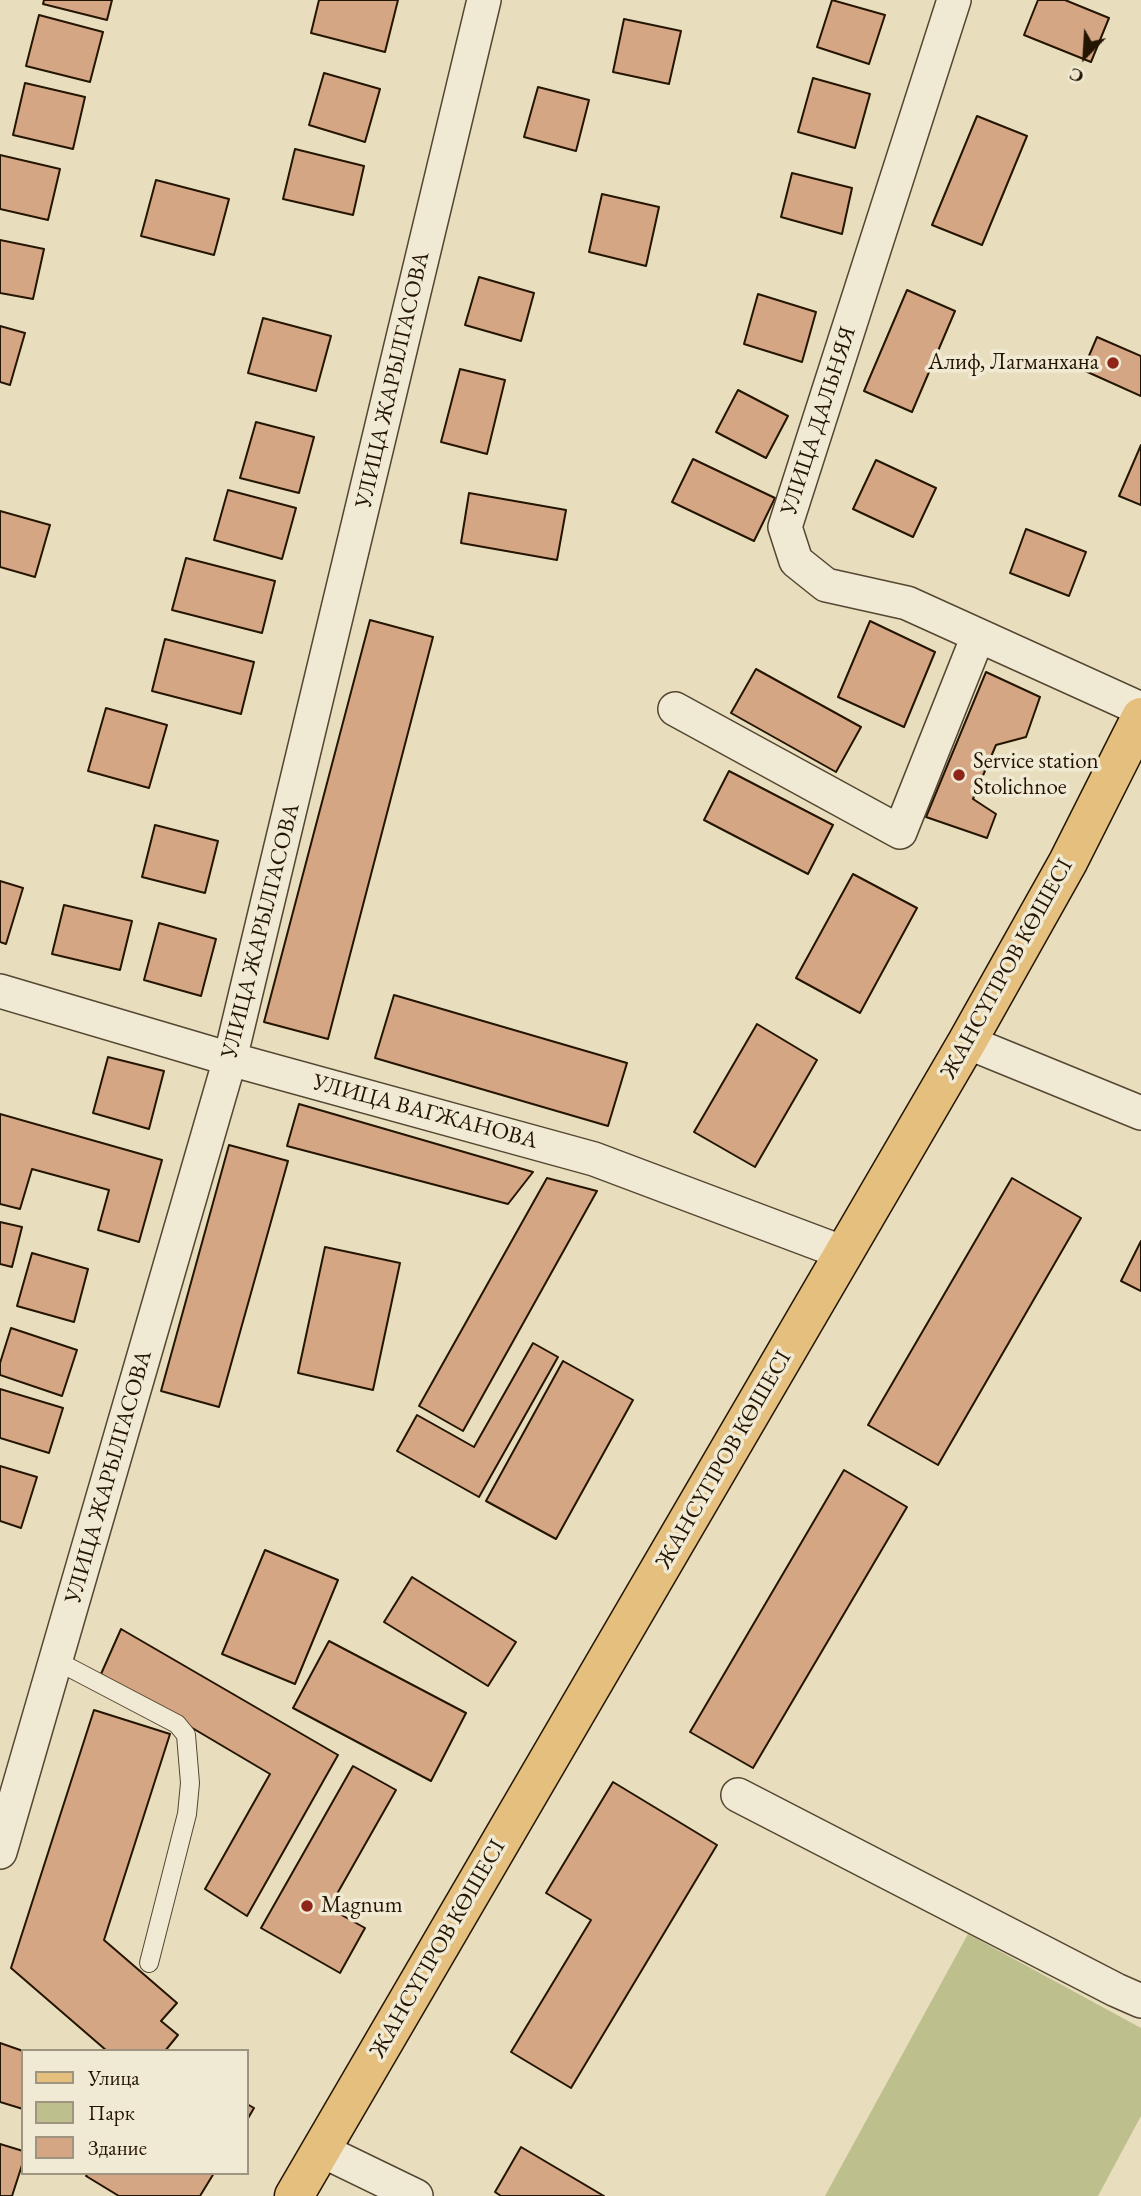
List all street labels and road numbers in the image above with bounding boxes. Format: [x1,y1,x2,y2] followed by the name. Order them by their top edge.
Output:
[350,249,436,511] street label: УЛИЦА ЖАРЫЛГАСОВА
[775,323,863,519] street label: УЛИЦА ДАЛЬНЯЯ
[216,800,306,1062] street label: УЛИЦА ЖАРЫЛГАСОВА
[935,854,1079,1084] street label: ЖАНСҮГІРОВ КӨШЕСІ
[310,1069,540,1155] street label: УЛИЦА ВАГЖАНОВА
[650,1346,798,1574] street label: ЖАНСҮГІРОВ КӨШЕСІ
[60,1347,158,1607] street label: УЛИЦА ЖАРЫЛГАСОВА
[364,1835,512,2063] street label: ЖАНСҮГІРОВ КӨШЕСІ

